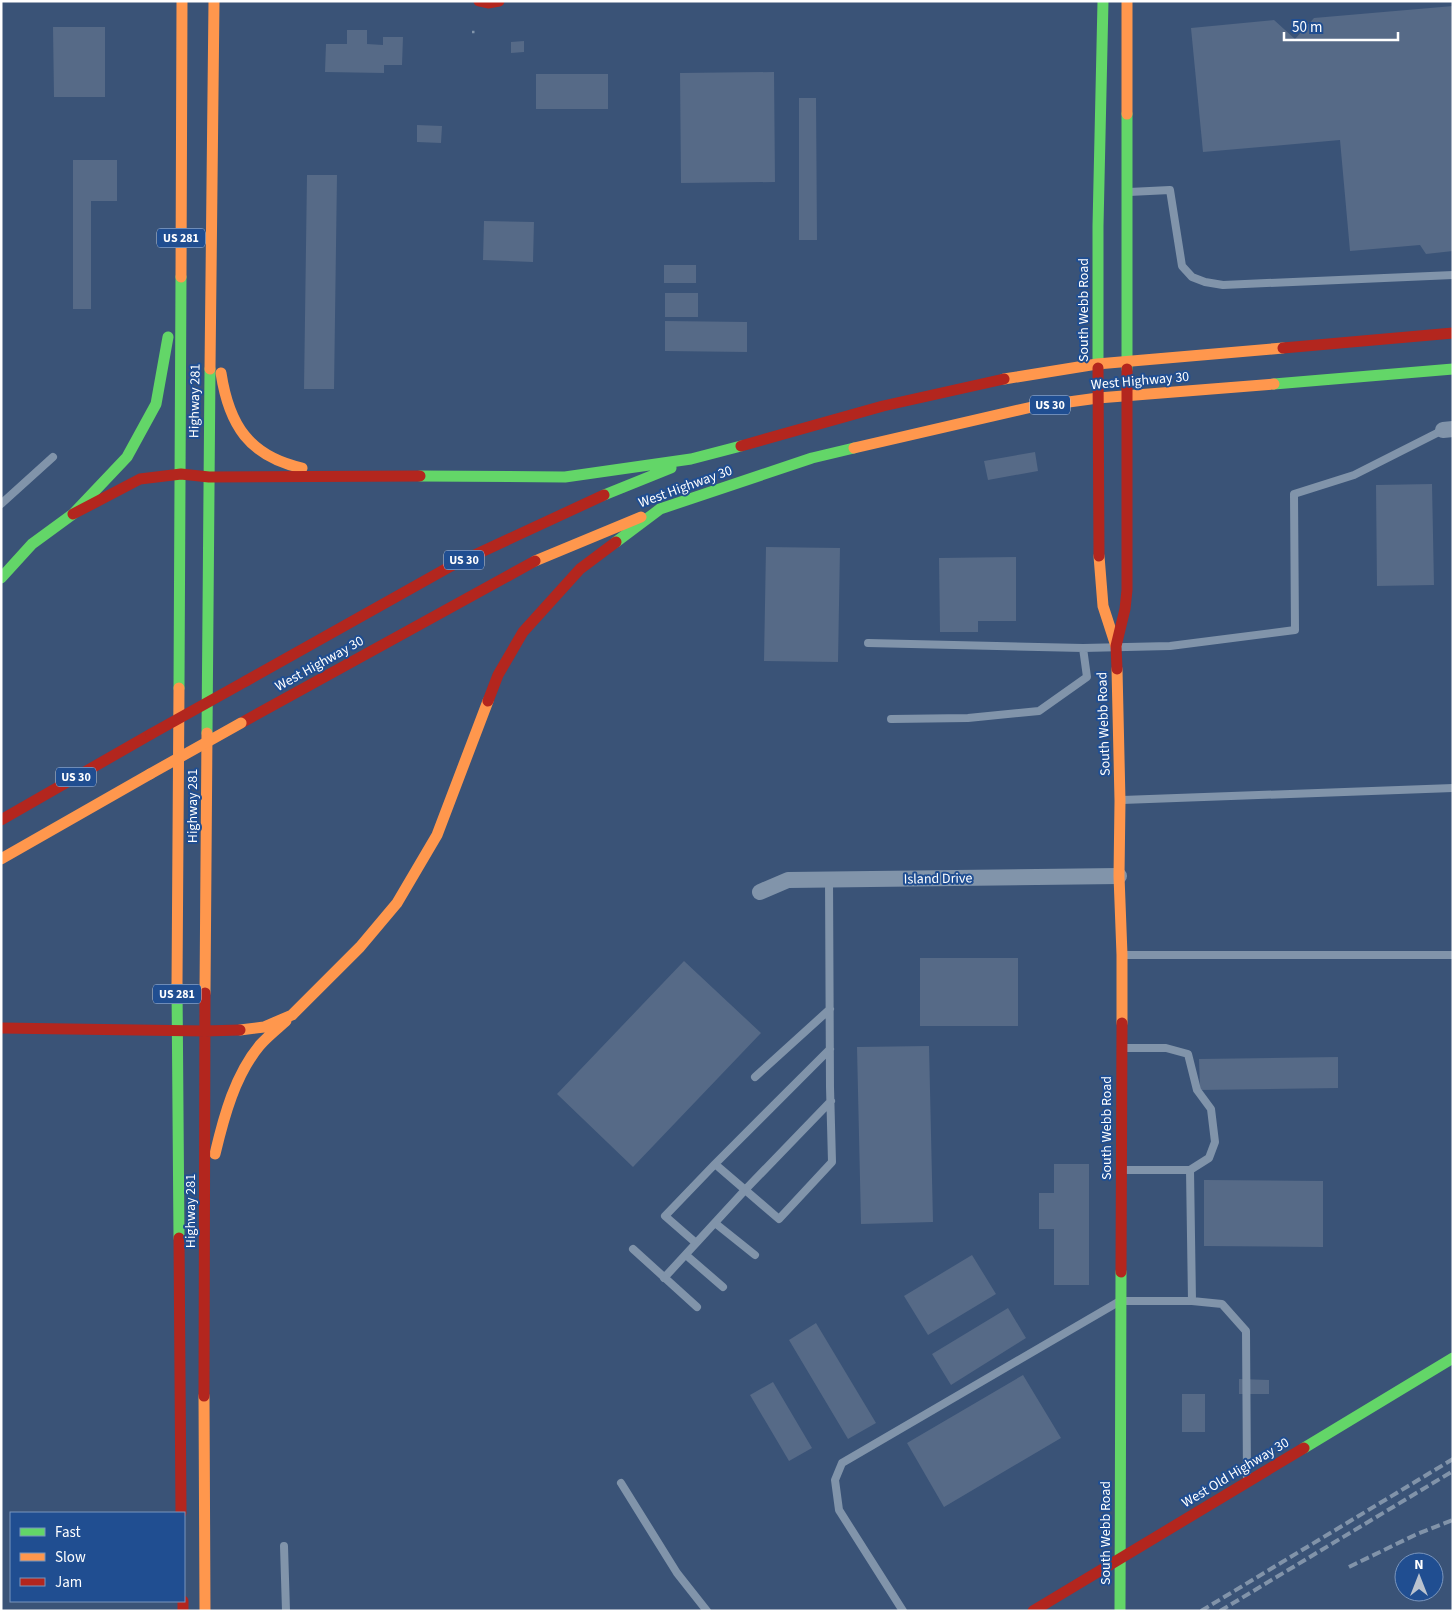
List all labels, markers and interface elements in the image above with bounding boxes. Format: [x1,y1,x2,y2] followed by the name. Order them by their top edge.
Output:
[1284,10,1398,42] scale bar
[1292,17,1322,38] text: 50 m
[157,228,205,248] road number: US 281
[1074,258,1094,362] street label: South Webb Road
[184,364,206,438] street label: Highway 281
[1090,367,1190,395] street label: West Highway 30
[1030,396,1070,414] road number: US 30
[636,461,735,513] street label: West Highway 30
[444,550,484,570] road number: US 30
[272,631,367,697] street label: West Highway 30
[1092,672,1116,776] street label: South Webb Road
[56,768,96,786] road number: US 30
[183,769,203,843] street label: Highway 281
[903,868,973,890] street label: Island Drive
[153,984,201,1004] road number: US 281
[1097,1076,1117,1180] street label: South Webb Road
[181,1174,201,1248] street label: Highway 281
[1178,1433,1293,1513] street label: West Old Highway 30
[1096,1481,1116,1585] street label: South Webb Road
[10,1512,185,1602] legend
[55,1522,81,1543] text: Fast
[55,1547,86,1568] text: Slow
[1394,1552,1444,1602] north arrow
[1414,1555,1424,1575] text: N
[55,1572,82,1593] text: Jam

